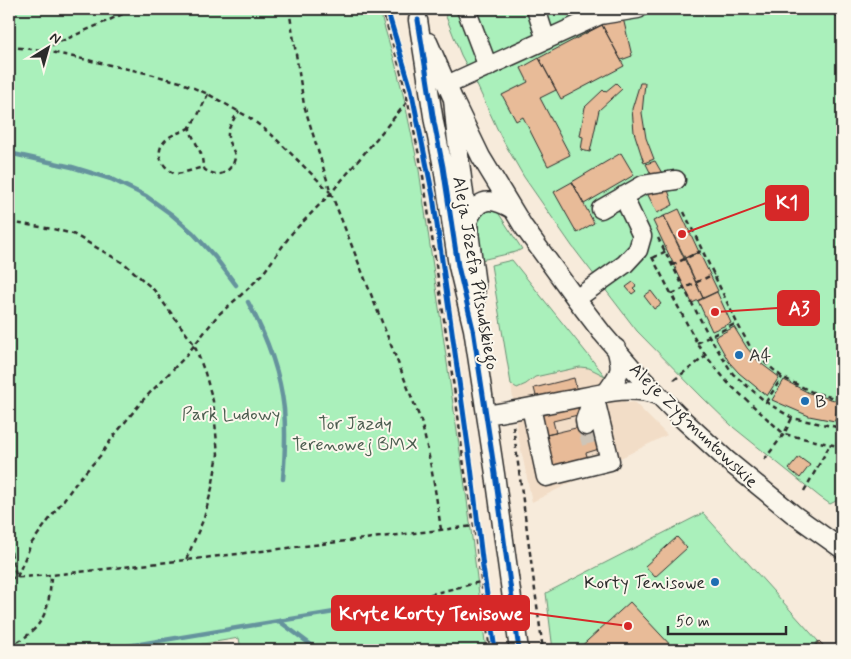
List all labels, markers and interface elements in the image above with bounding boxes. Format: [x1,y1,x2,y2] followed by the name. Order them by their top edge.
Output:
[22,22,72,72] north arrow
[46,28,64,48] text: N
[444,174,504,372] street label: Aleja Józefa Piłsudskiego
[766,186,808,220] callout: K1
[776,191,798,216] text: K1
[778,291,819,325] callout: A3
[788,297,810,322] text: A3
[749,344,771,368] place label: A4
[733,349,745,361] marker: A4
[622,358,763,495] street label: Aleje Zygmuntowskie
[815,390,826,414] place label: B
[799,395,811,407] marker: B
[182,403,280,427] park label: Park Ludowy
[292,412,418,457] park label: Tor Jazdy Terenowej BMX
[584,571,705,595] place label: Korty Tenisowe
[709,576,721,588] marker: Korty Tenisowe
[332,596,529,630] callout: Kryte Korty Tenisowe
[339,602,524,627] text: Kryte Korty Tenisowe
[668,604,786,636] scale bar
[676,612,710,632] text: 50 m

